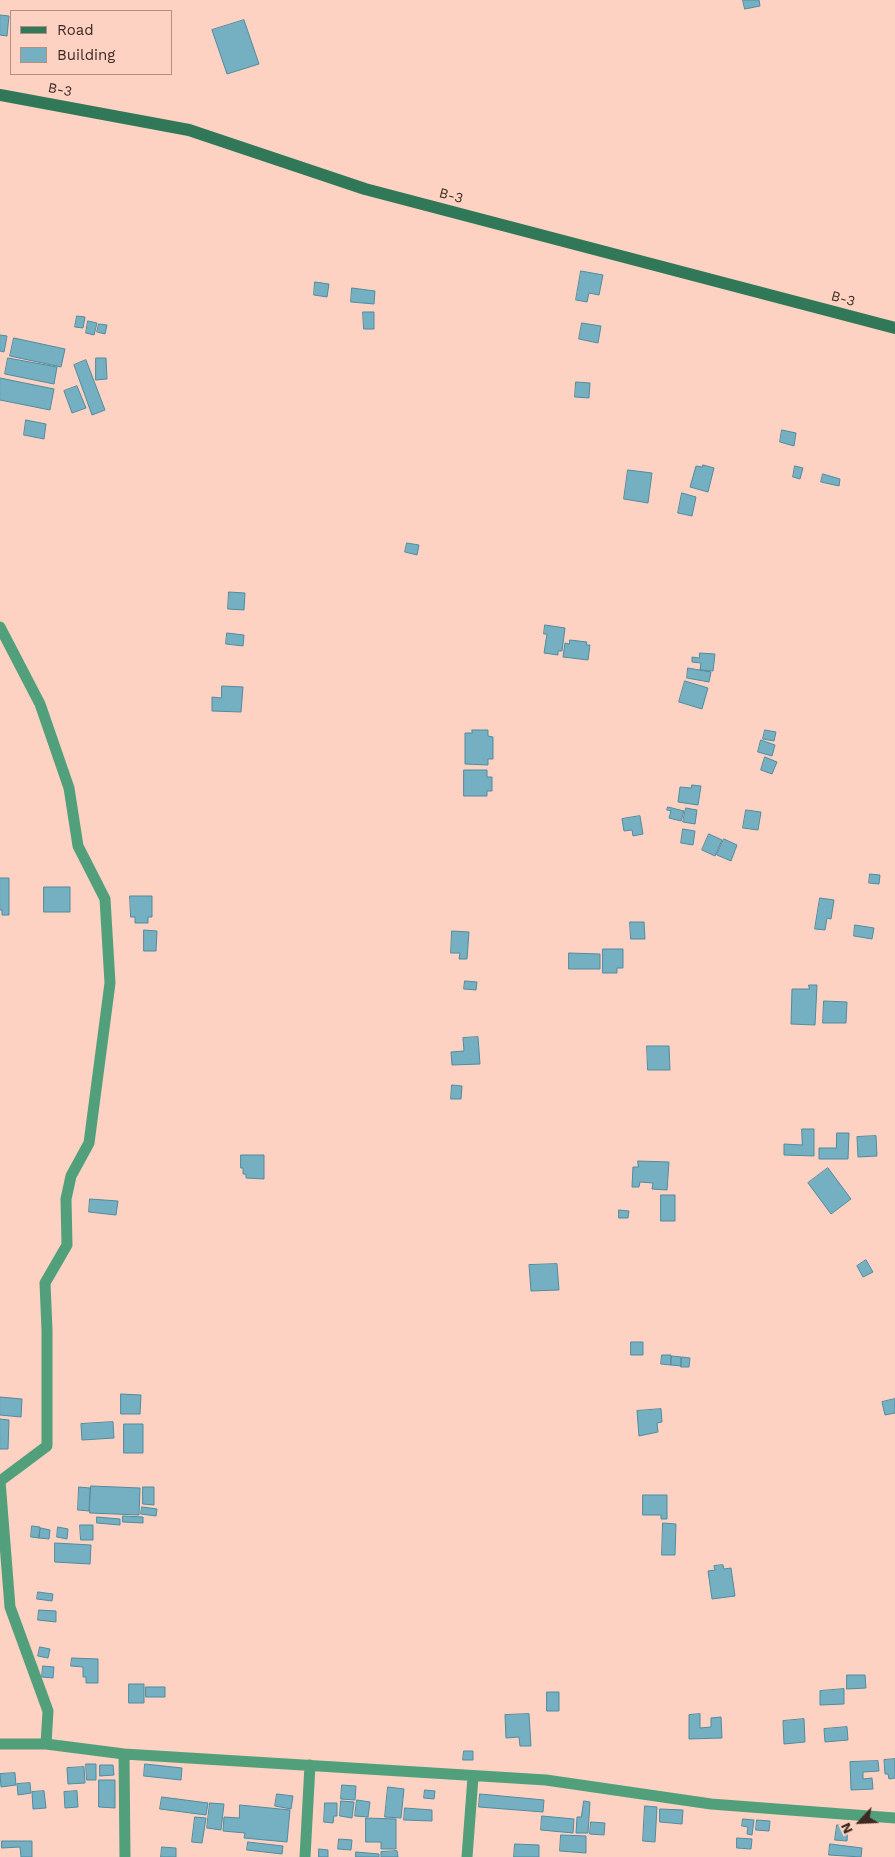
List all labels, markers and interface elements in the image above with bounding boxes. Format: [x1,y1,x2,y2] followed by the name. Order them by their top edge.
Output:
[10,10,172,75] legend
[57,21,94,39] text: Road
[57,46,115,64] text: Building
[46,79,74,101] street label: B-3
[437,185,465,207] street label: B-3
[829,288,857,310] street label: B-3
[835,1797,885,1847] north arrow
[837,1820,856,1836] text: N

